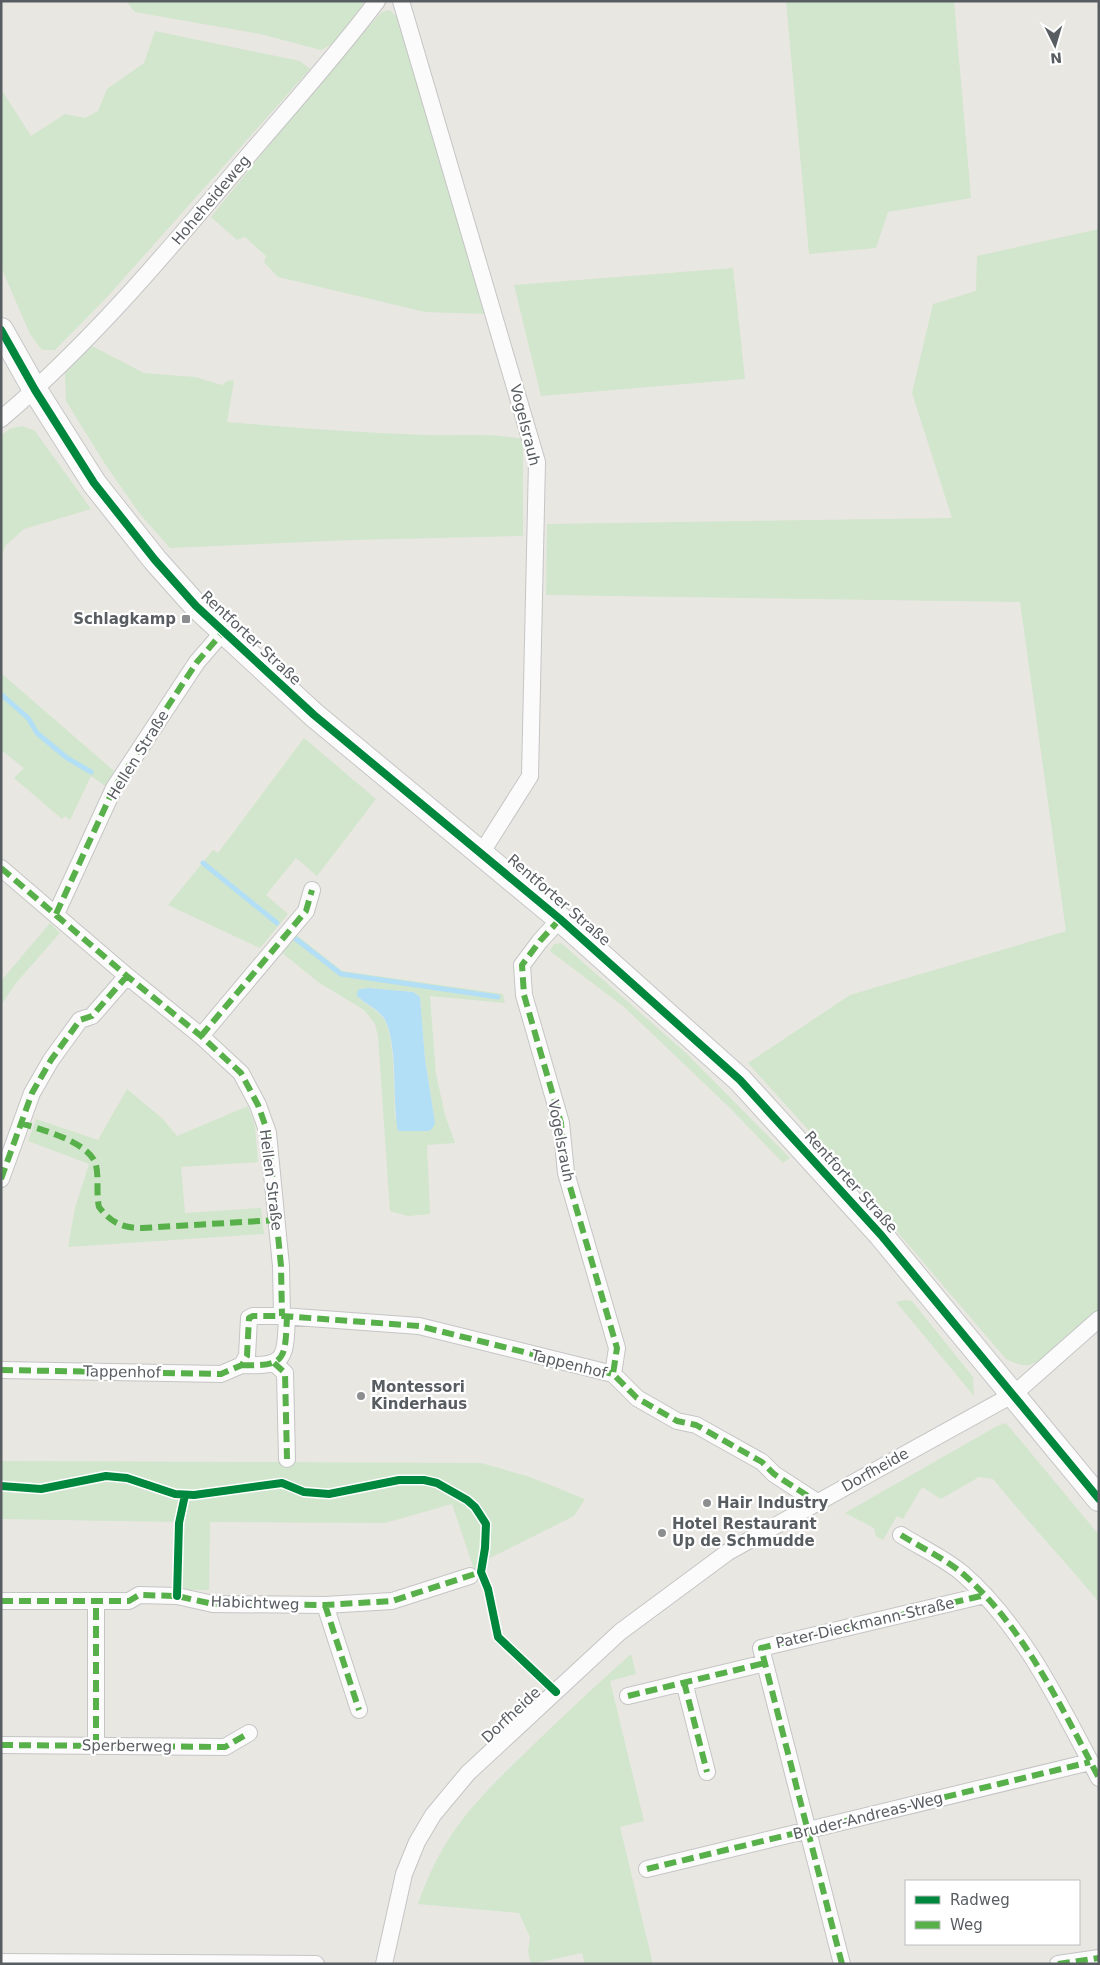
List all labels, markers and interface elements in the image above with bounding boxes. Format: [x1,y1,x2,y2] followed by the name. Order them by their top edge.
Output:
[1030,20,1080,70] north arrow
[1050,49,1063,66] text: N
[168,151,254,249] street label: Hoheheideweg
[506,382,544,468] street label: Vogelsrauh
[197,587,305,689] street label: Rentforter Straße
[73,610,176,628] place label: Schlagkamp
[180,613,192,625] marker: Schlagkamp
[103,707,173,803] street label: Hellen Straße
[504,850,614,950] street label: Rentforter Straße
[544,1098,578,1184] street label: Vogelsrauh
[801,1127,901,1237] street label: Rentforter Straße
[256,1128,286,1232] street label: Hellen Straße
[528,1346,610,1382] street label: Tappenhof
[82,1362,162,1382] street label: Tappenhof
[371,1378,467,1413] place label: Montessori Kinderhaus
[355,1390,367,1402] marker: Montessori Kinderhaus
[838,1444,912,1496] street label: Dorfheide
[717,1494,829,1512] place label: Hair Industry
[701,1497,713,1509] marker: Hair Industry
[672,1515,817,1550] place label: Hotel Restaurant Up de Schmudde
[656,1527,668,1539] marker: Hotel Restaurant Up de Schmudde
[210,1592,300,1614] street label: Habichtweg
[774,1594,956,1652] street label: Pater-Dieckmann-Straße
[478,1683,544,1747] street label: Dorfheide
[82,1736,172,1756] street label: Sperberweg
[791,1789,945,1843] street label: Bruder-Andreas-Weg
[905,1880,1080,1945] legend
[950,1891,1010,1909] text: Radweg
[950,1916,983,1934] text: Weg

